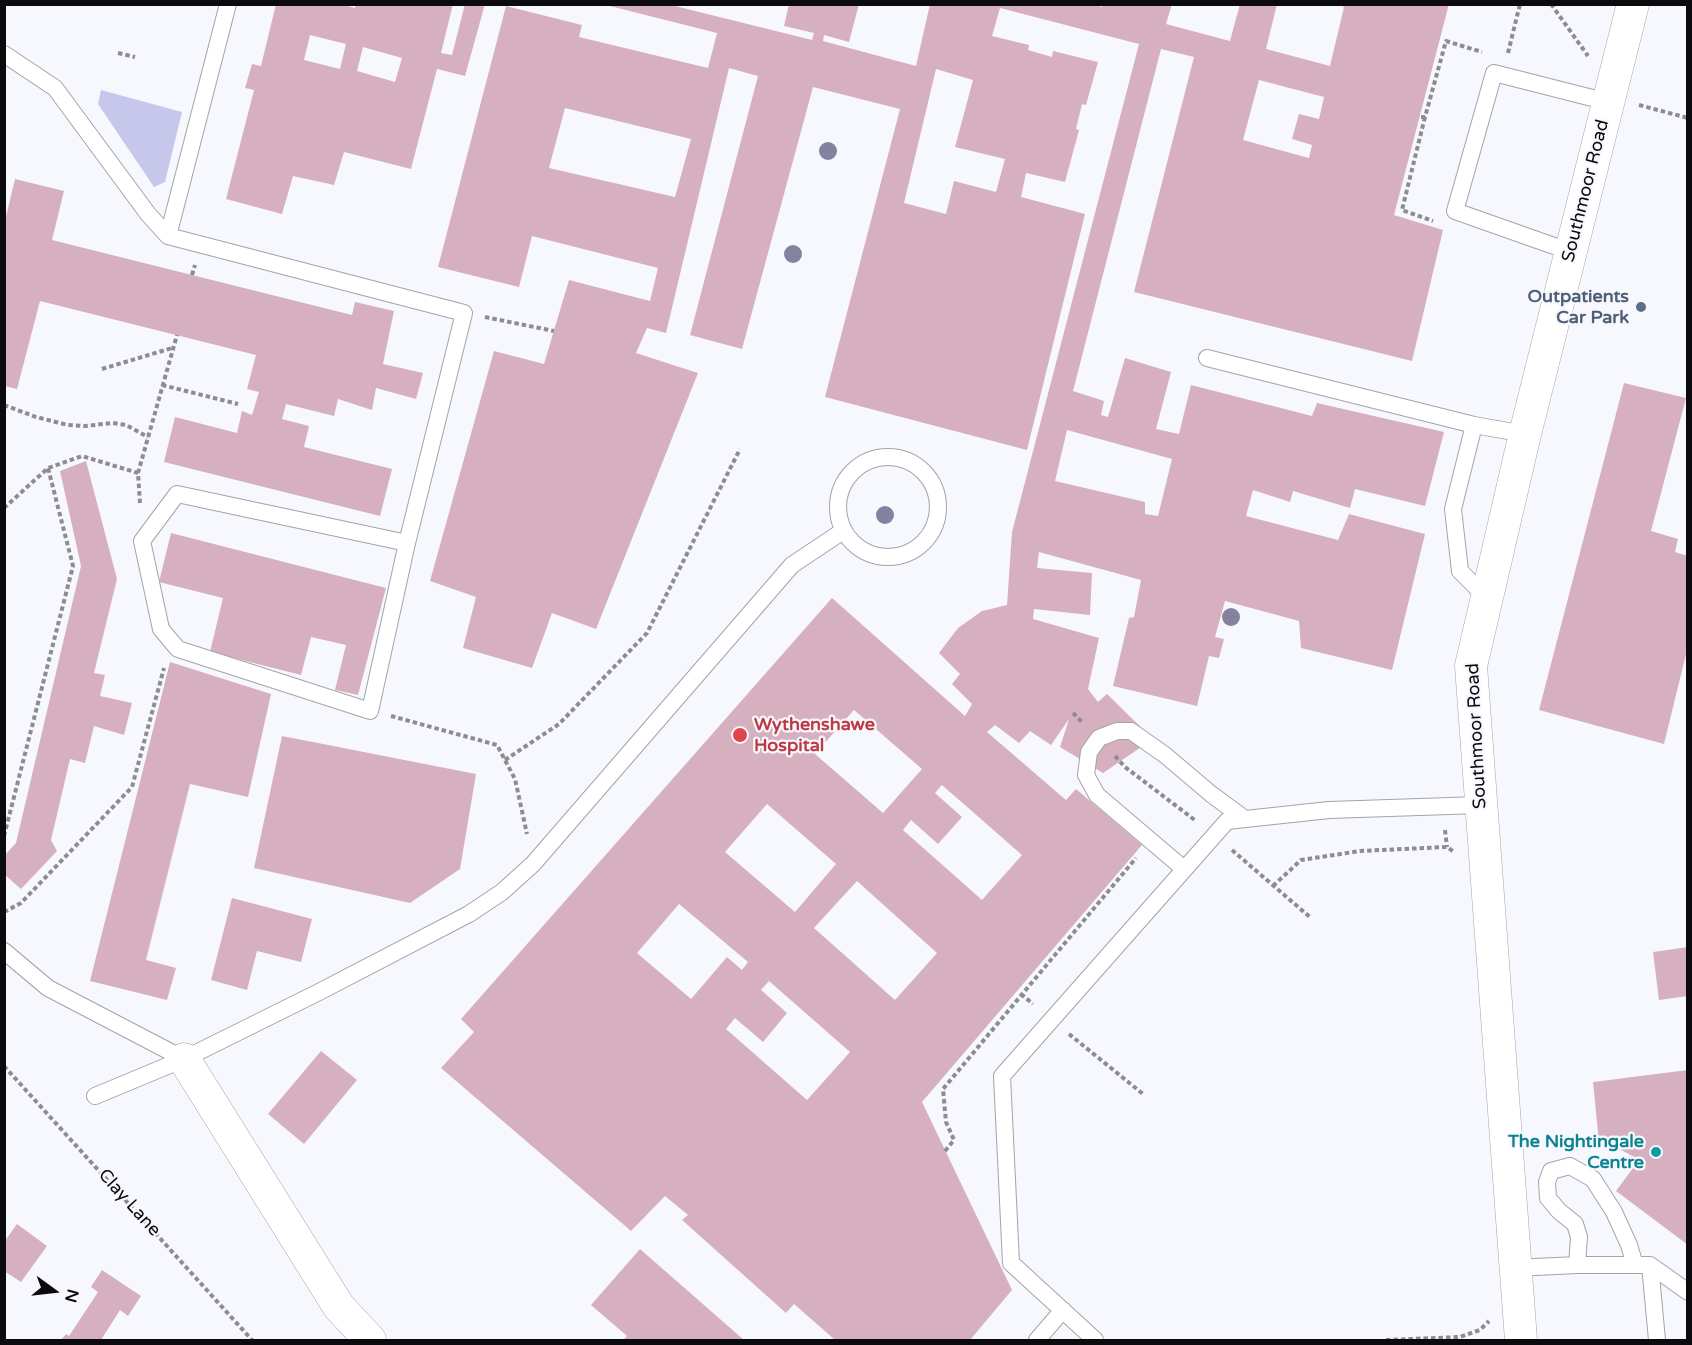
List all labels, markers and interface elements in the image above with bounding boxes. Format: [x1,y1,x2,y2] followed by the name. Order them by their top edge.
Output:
[1558,118,1614,264] street label: Southmoor Road
[1528,286,1629,328] place label: Outpatients Car Park
[1634,300,1648,314] marker: Outpatients Car Park
[1462,663,1492,809] street label: Southmoor Road
[754,714,875,756] place label: Wythenshawe Hospital
[731,726,749,744] marker: Wythenshawe Hospital
[1508,1131,1644,1174] place label: The Nightingale Centre
[1649,1145,1663,1159] marker: The Nightingale Centre
[93,1165,165,1241] street label: Clay Lane
[24,1261,84,1321] north arrow
[60,1287,83,1304] text: N

